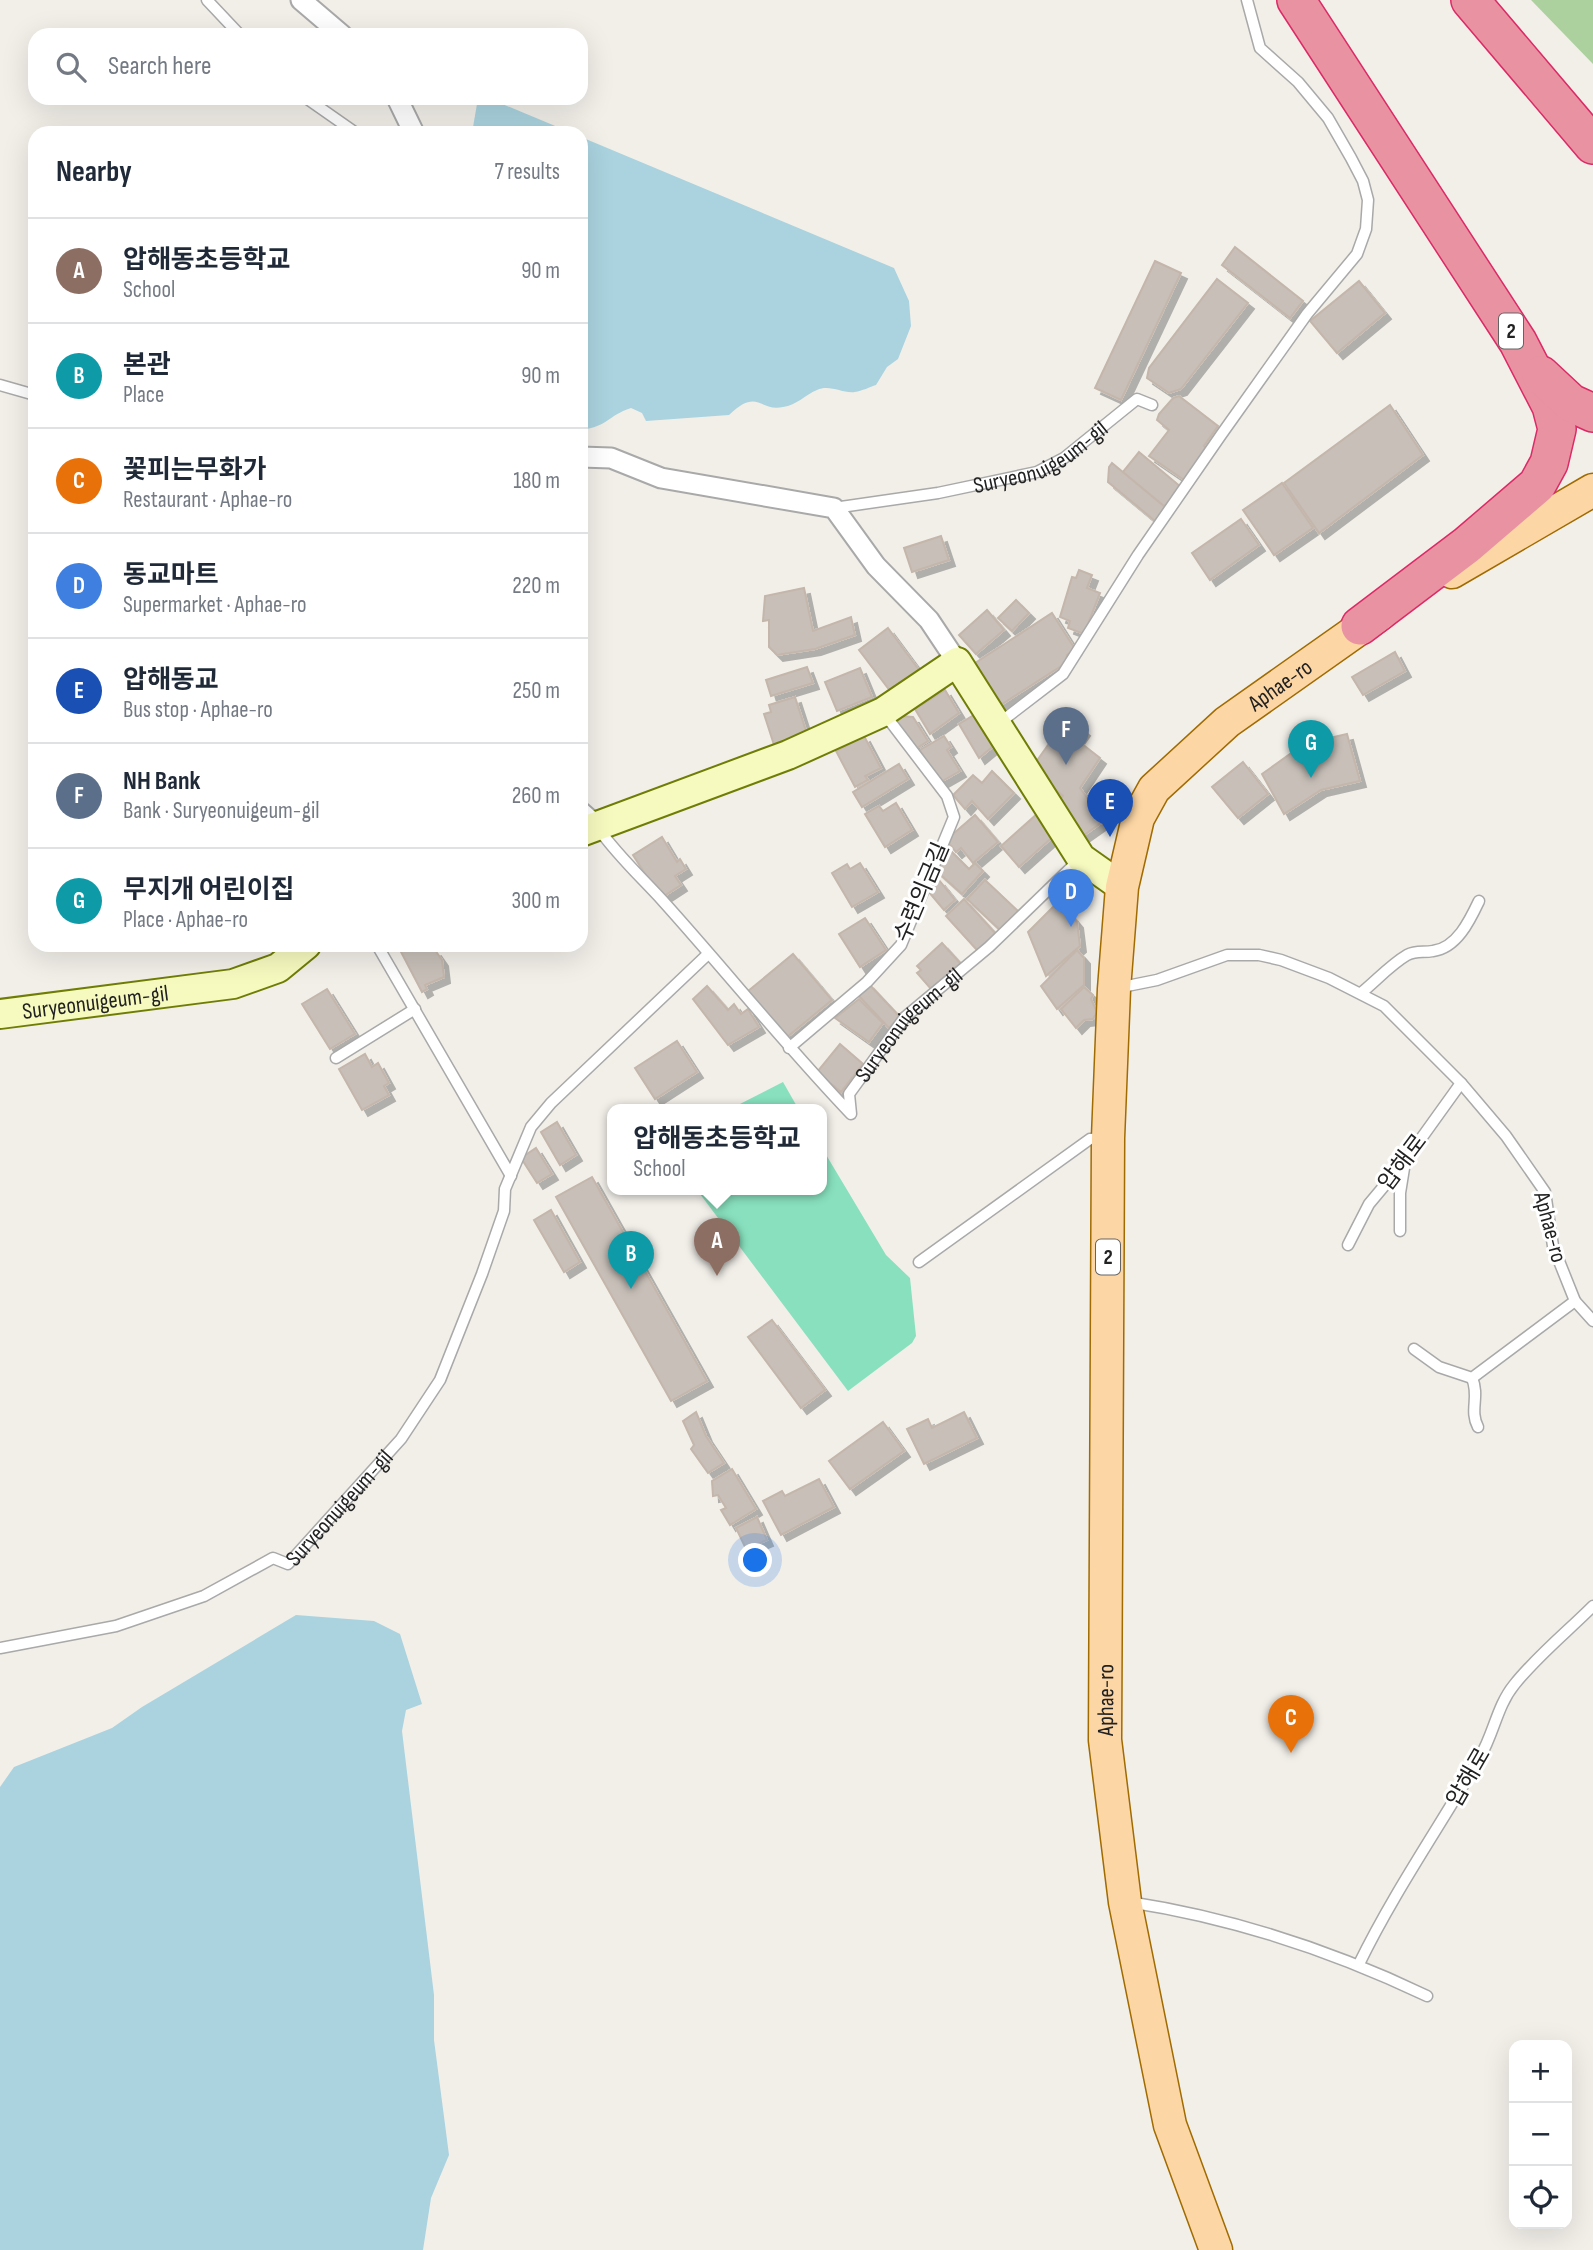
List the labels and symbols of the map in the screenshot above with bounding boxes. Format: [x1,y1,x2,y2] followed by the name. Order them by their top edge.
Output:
[1499,314,1523,348] road number: 2
[971,415,1114,500] street label: Suryeonuigeum-gil
[1242,653,1318,718] street label: Aphae-ro
[1043,707,1089,765] pin: F
[1288,720,1334,778] pin: G
[1087,779,1133,837] pin: E
[888,838,955,947] street label: 수련의금길
[1048,869,1094,927] pin: D
[849,962,969,1088] street label: Suryeonuigeum-gil
[21,979,170,1026] street label: Suryeonuigeum-gil
[1373,1129,1433,1196] street label: 압해로
[1527,1188,1573,1266] street label: Aphae-ro
[694,1218,740,1276] pin: A
[608,1231,654,1289] pin: B
[1096,1240,1120,1274] road number: 2
[280,1444,399,1572] street label: Suryeonuigeum-gil
[738,1543,772,1577] your location
[1092,1664,1120,1737] street label: Aphae-ro
[1268,1695,1314,1753] pin: C
[1441,1743,1497,1812] street label: 압해로

